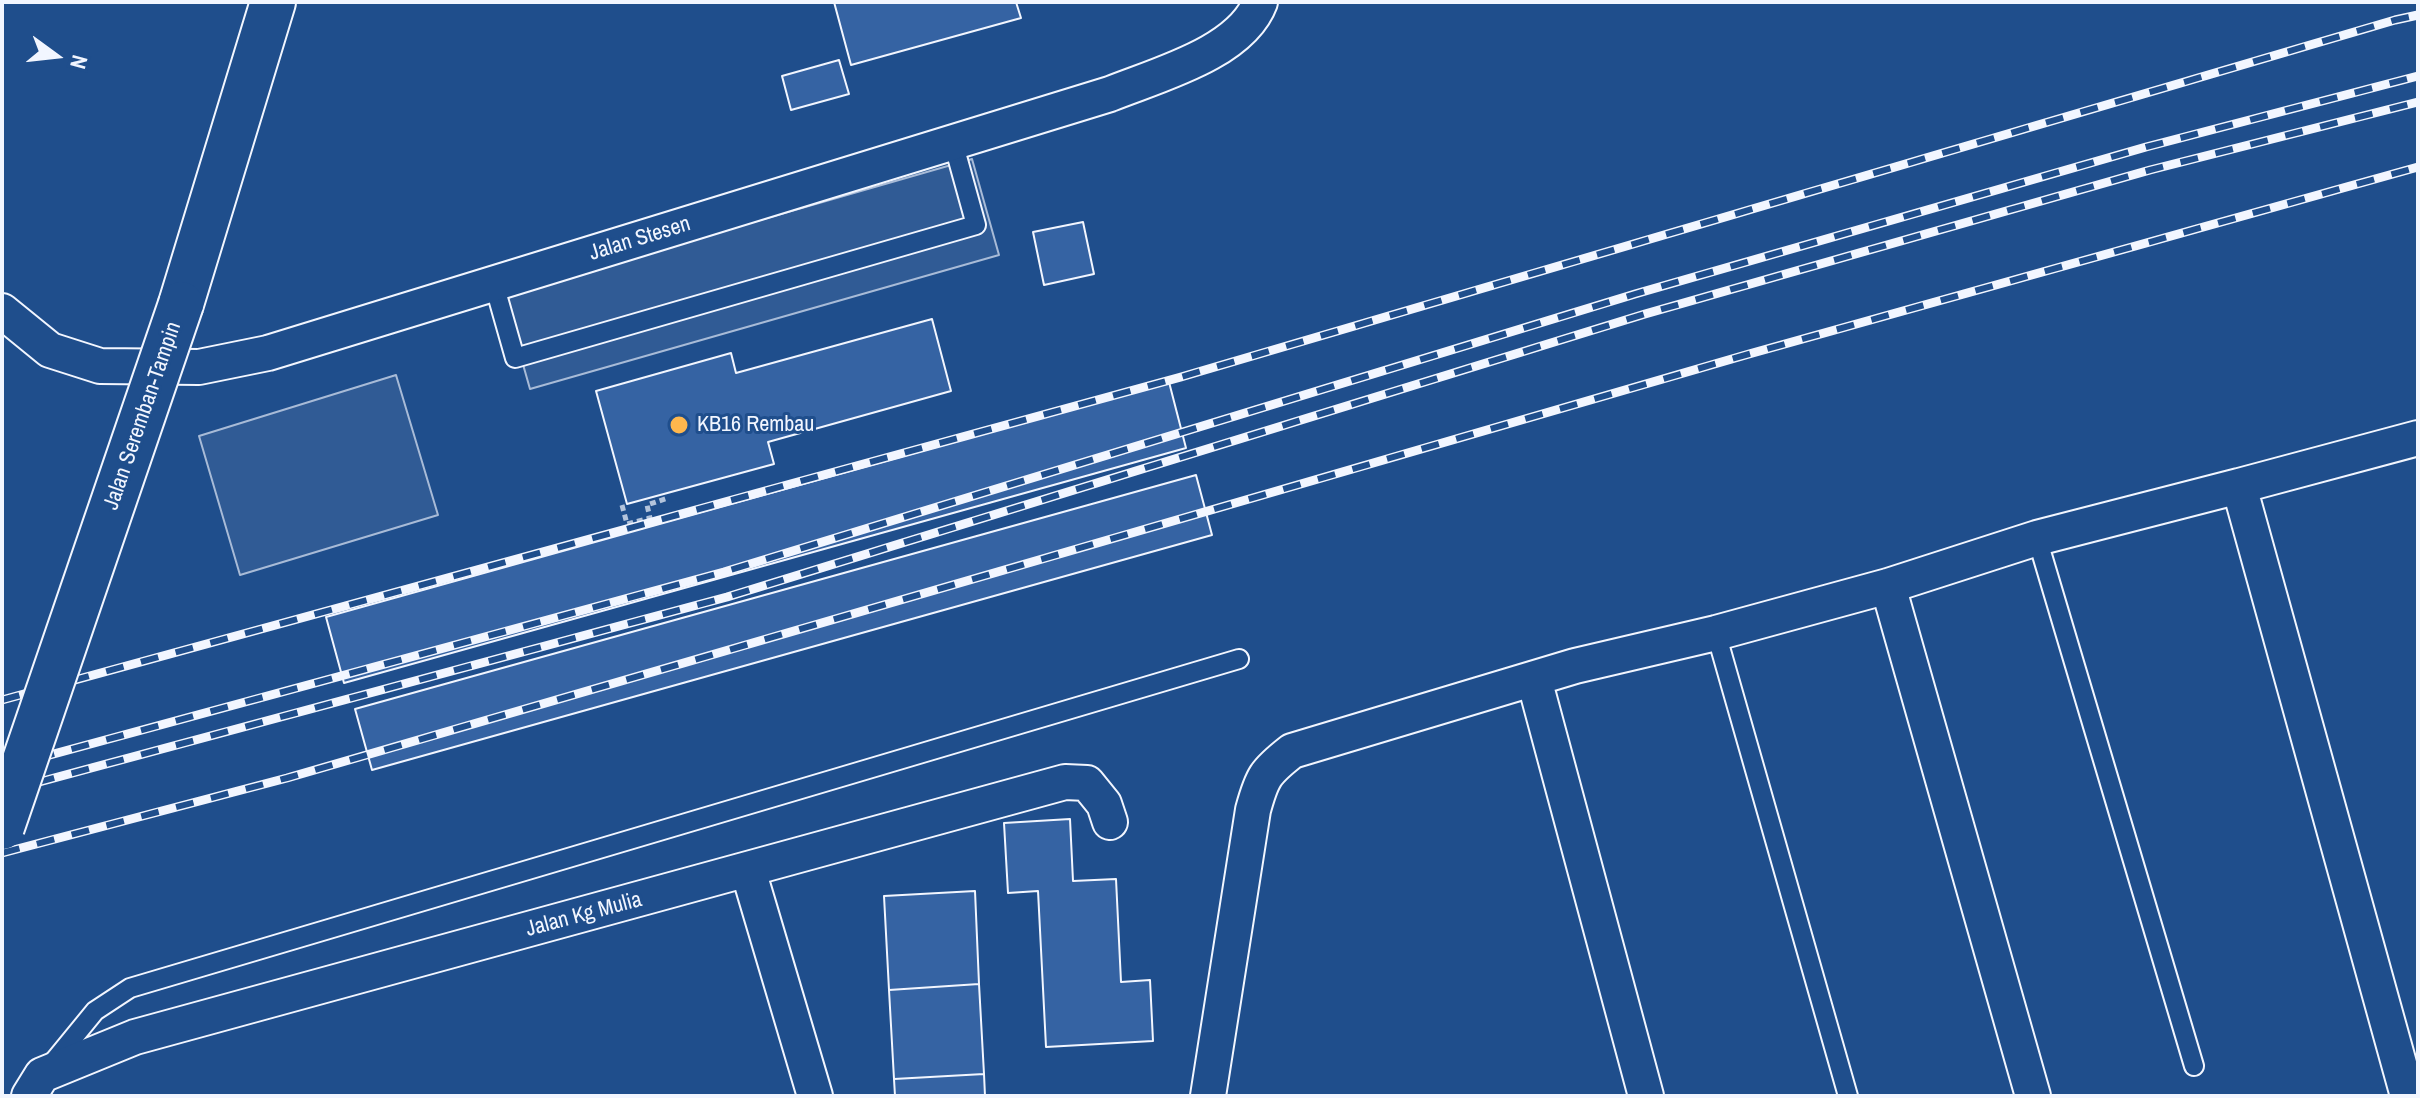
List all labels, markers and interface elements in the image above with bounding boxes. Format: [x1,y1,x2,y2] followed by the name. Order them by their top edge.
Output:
[16,16,96,96] north arrow
[63,52,95,72] text: N
[586,211,694,267] street label: Jalan Stesen
[98,319,188,513] street label: Jalan Seremban-Tampin
[697,412,814,438] place label: KB16 Rembau
[668,414,690,436] marker: KB16 Rembau
[523,887,645,943] street label: Jalan Kg Mulia

